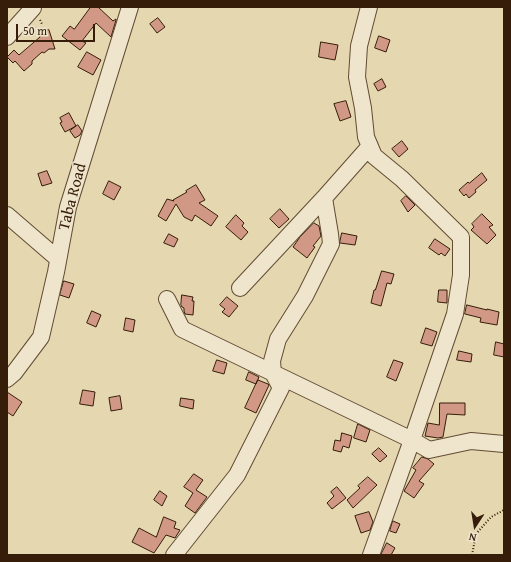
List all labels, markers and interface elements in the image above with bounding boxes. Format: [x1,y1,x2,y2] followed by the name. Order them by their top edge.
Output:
[18,16,97,42] scale bar
[23,22,47,39] text: 50 m
[55,161,91,233] street label: Taba Road
[455,506,495,546] north arrow
[467,529,478,546] text: N

